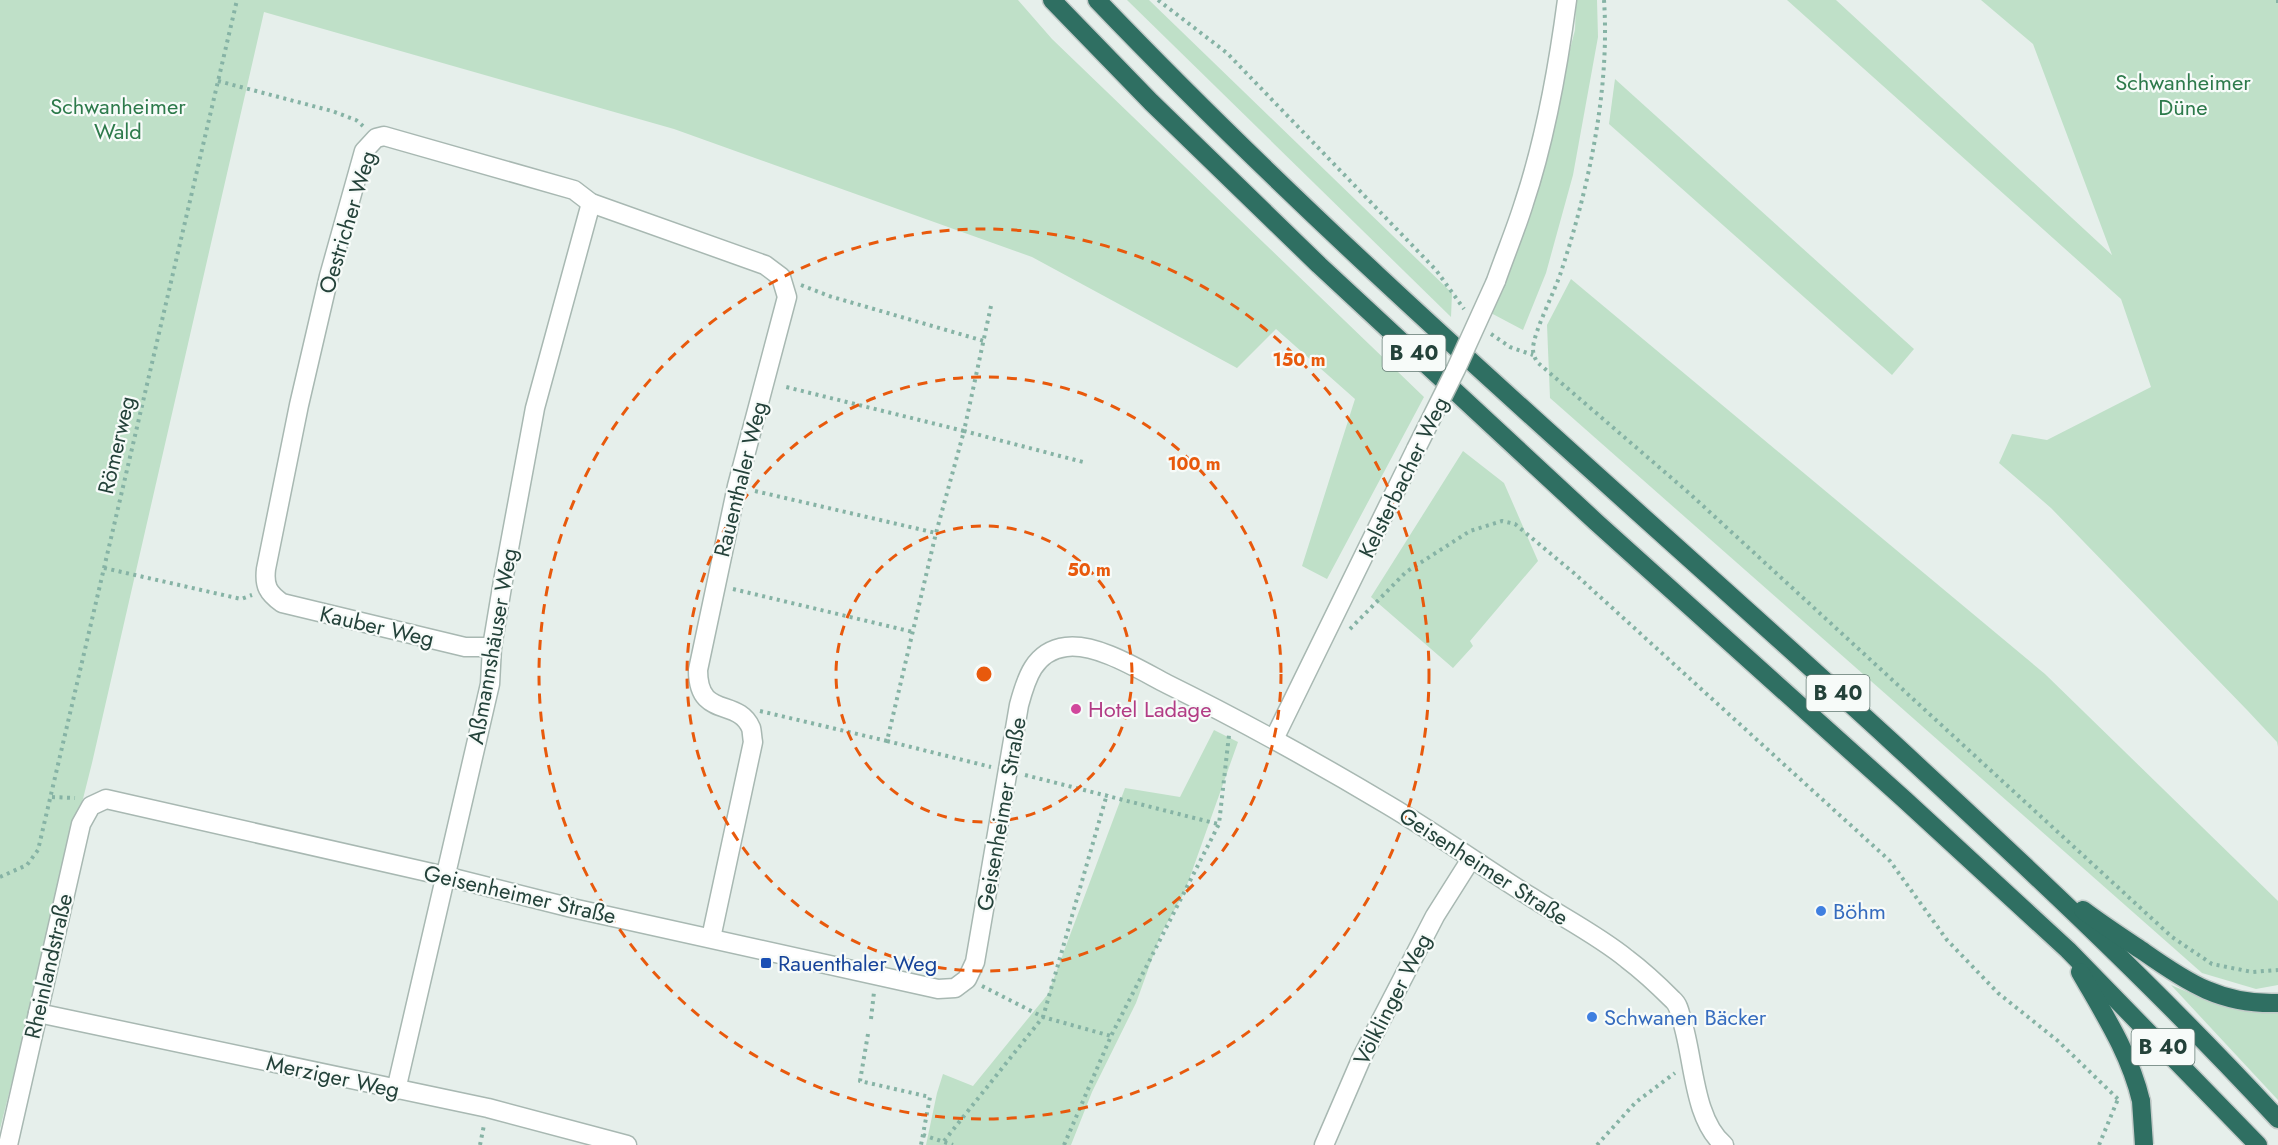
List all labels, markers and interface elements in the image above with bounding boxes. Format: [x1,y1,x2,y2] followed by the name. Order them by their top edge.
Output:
[2115,66,2251,123] park label: Schwanheimer Düne
[50,90,186,147] park label: Schwanheimer Wald
[310,147,384,297] street label: Oestricher Weg
[1382,335,1446,371] road number: B 40
[1273,347,1325,373] text: 150 m
[1350,391,1456,563] street label: Kelsterbacher Weg
[89,393,143,497] street label: Römerweg
[705,398,775,560] street label: Rauenthaler Weg
[1167,451,1221,477] text: 100 m
[459,545,525,747] street label: Aßmannshäuser Weg
[1067,557,1111,583] text: 50 m
[317,597,437,655] street label: Kauber Weg
[974,664,994,684] centre of rings
[1806,675,1870,711] road number: B 40
[1088,693,1212,725] place label: Hotel Ladage
[1069,702,1083,716] marker: Hotel Ladage
[968,715,1034,913] street label: Geisenheimer Straße
[1393,799,1575,933] street label: Geisenheimer Straße
[421,856,619,932] street label: Geisenheimer Straße
[16,890,80,1042] street label: Rheinlandstraße
[1833,895,1886,927] place label: Böhm
[1814,904,1828,918] marker: Böhm
[1345,928,1439,1070] street label: Völklinger Weg
[778,947,937,979] place label: Rauenthaler Weg
[759,956,773,970] marker: Rauenthaler Weg
[1604,1001,1767,1033] place label: Schwanen Bäcker
[1585,1010,1599,1024] marker: Schwanen Bäcker
[2132,1029,2194,1065] road number: B 40
[264,1046,402,1106] street label: Merziger Weg

